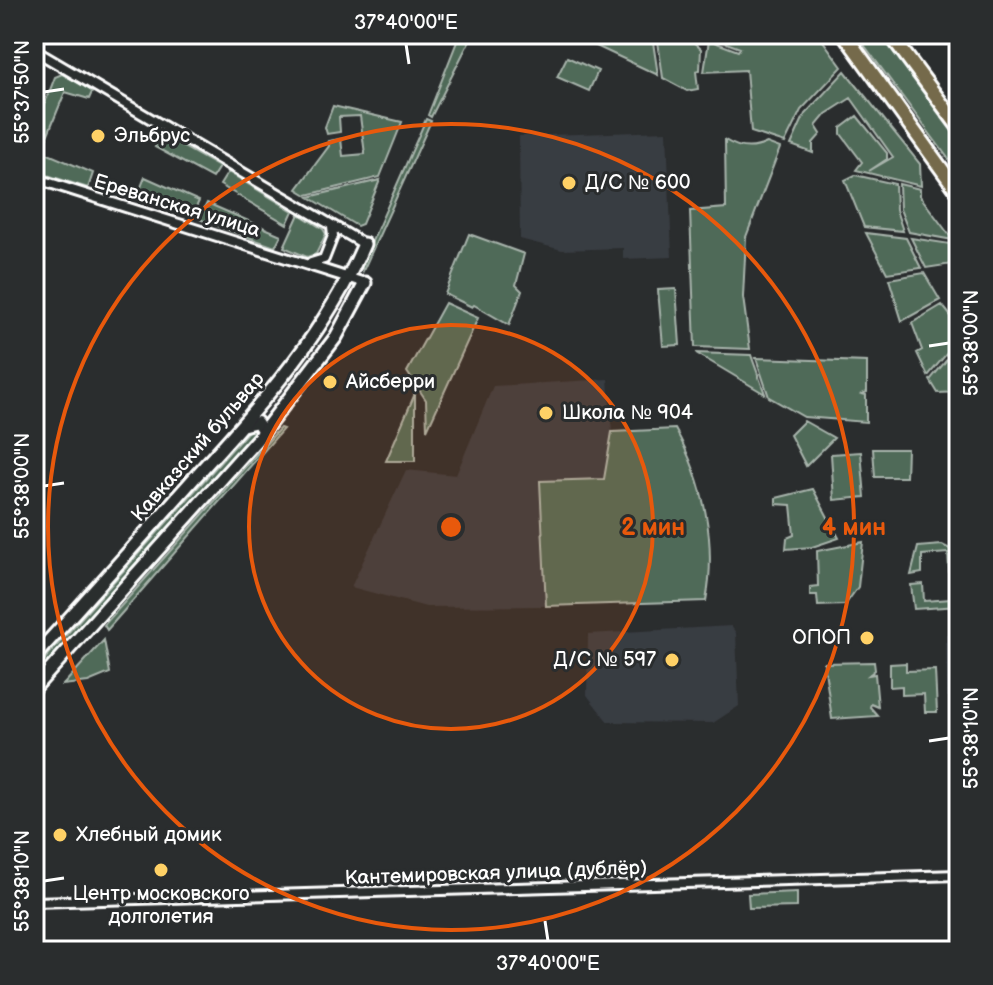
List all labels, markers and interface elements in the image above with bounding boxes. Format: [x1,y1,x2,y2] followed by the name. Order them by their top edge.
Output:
[354,11,458,35] text: 37°40'00"E
[11,40,35,144] text: 55°37'50"N
[114,124,190,148] place label: Эльбрус
[89,127,107,145] marker: Эльбрус
[91,169,263,243] street label: Ереванская улица
[585,171,690,195] place label: Д/C № 600
[560,174,578,192] marker: Д/C № 600
[960,290,984,396] text: 55°38'00"N
[126,367,270,527] street label: Кавказский бульвар
[345,370,435,394] place label: Айсберри
[321,373,339,391] marker: Айсберри
[562,401,693,425] place label: Школа № 904
[537,404,555,422] marker: Школа № 904
[11,433,35,539] text: 55°38'00"N
[437,513,465,541] centre of rings
[621,513,685,542] text: 2 мин
[822,513,886,542] text: 4 мин
[792,626,851,650] place label: ОПОП
[858,629,876,647] marker: ОПОП
[553,648,656,672] place label: Д/C № 597
[663,651,681,669] marker: Д/C № 597
[960,687,984,789] text: 55°38'10"N
[76,823,222,847] place label: Хлебный домик
[51,826,69,844] marker: Хлебный домик
[11,830,35,932] text: 55°38'10"N
[344,856,648,890] street label: Кантемировская улица (дублёр)
[152,861,170,879] marker: Центр московского долголетия
[73,882,249,929] place label: Центр московского долголетия
[496,952,600,976] text: 37°40'00"E

